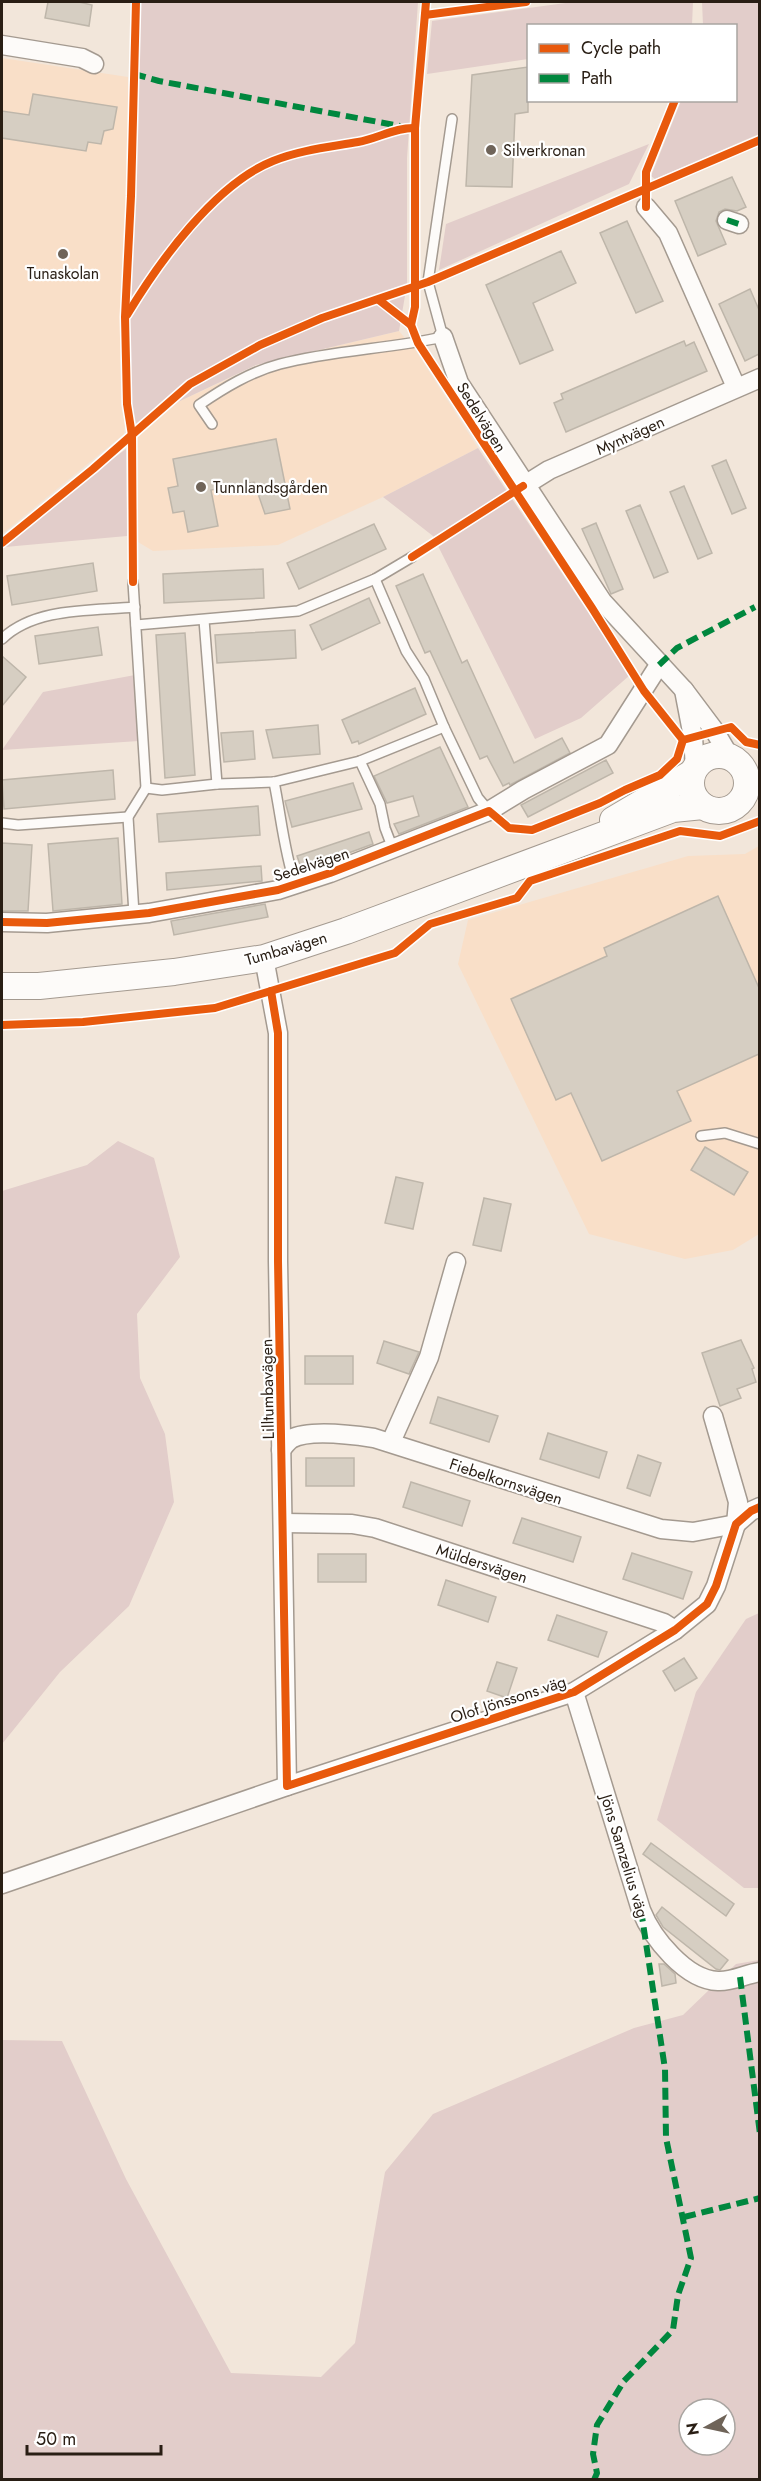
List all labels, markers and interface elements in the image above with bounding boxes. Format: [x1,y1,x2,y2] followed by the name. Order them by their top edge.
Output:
[527,24,737,102] legend
[581,35,661,61] text: Cycle path
[581,65,613,91] text: Path
[503,139,586,162] place label: Silverkronan
[484,143,498,157] marker: Silverkronan
[56,247,70,261] marker: Tunaskolan
[27,262,99,285] place label: Tunaskolan
[451,378,512,457] street label: Sedelvägen
[592,410,668,461] street label: Myntvägen
[213,476,328,499] place label: Tunnlandsgården
[194,480,208,494] marker: Tunnlandsgården
[270,841,352,888] street label: Sedelvägen
[242,926,330,971] street label: Tumbavägen
[255,1338,280,1440] street label: Lilltumbavägen
[446,1452,565,1511] street label: Fiebelkornsvägen
[433,1538,530,1589] street label: Müldersvägen
[447,1670,569,1729] street label: Olof Jönssons väg
[594,1790,654,1921] street label: Jöns Samzelius väg
[677,2397,737,2457] north arrow
[27,2418,160,2456] scale bar
[680,2421,705,2437] text: N
[36,2426,76,2452] text: 50 m

